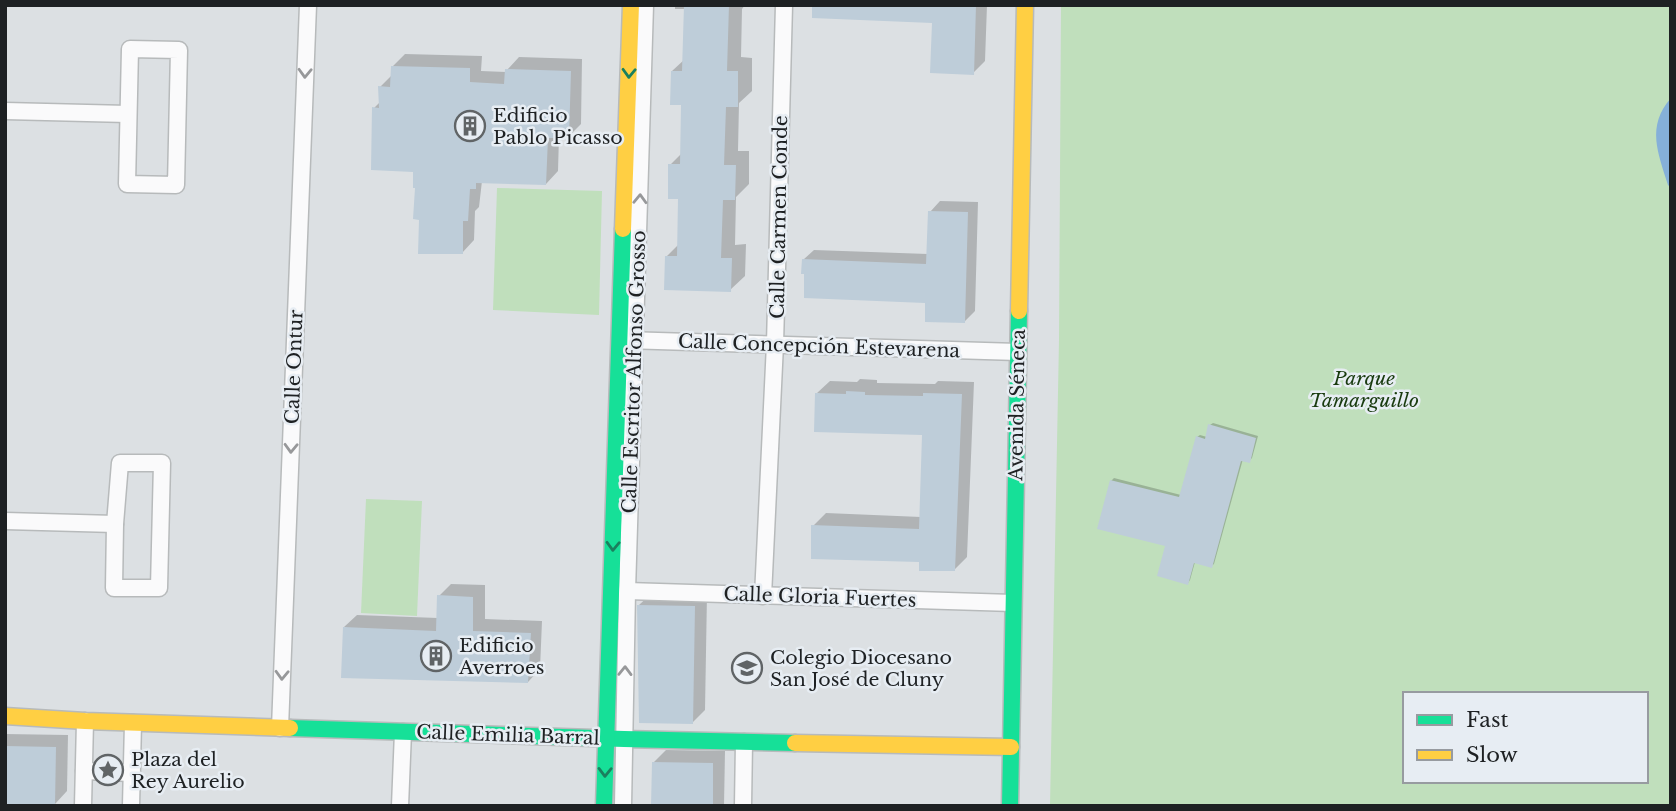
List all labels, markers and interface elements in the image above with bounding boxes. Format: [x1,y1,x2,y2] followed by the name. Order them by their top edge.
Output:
[298,68,313,79] one-way arrow
[621,68,636,79] one-way arrow
[493,104,623,149] place label: Edificio Pablo Picasso
[453,109,487,143] building icon: Edificio Pablo Picasso
[766,115,792,319] street label: Calle Carmen Conde
[632,193,647,204] one-way arrow
[618,230,650,514] street label: Calle Escritor Alfonso Grosso
[281,309,307,425] street label: Calle Ontur
[1004,329,1030,482] street label: Avenida Séneca
[678,330,961,362] street label: Calle Concepción Estevarena
[1309,367,1419,412] park label: Parque Tamarguillo
[283,443,299,453] one-way arrow
[605,540,620,551] one-way arrow
[723,582,917,612] street label: Calle Gloria Fuertes
[458,634,545,679] place label: Edificio Averroes
[419,639,453,673] building icon: Edificio Averroes
[770,646,952,691] place label: Colegio Diocesano San José de Cluny
[730,651,764,685] school or university icon: Colegio Diocesano San José de Cluny
[618,665,633,676] one-way arrow
[275,670,290,681] one-way arrow
[1403,692,1648,783] legend
[1466,707,1508,733] text: Fast
[416,720,600,750] street label: Calle Emilia Barral
[1466,742,1518,768] text: Slow
[131,748,245,793] place label: Plaza del Rey Aurelio
[91,753,125,787] place icon: Plaza del Rey Aurelio
[597,767,613,778] one-way arrow

